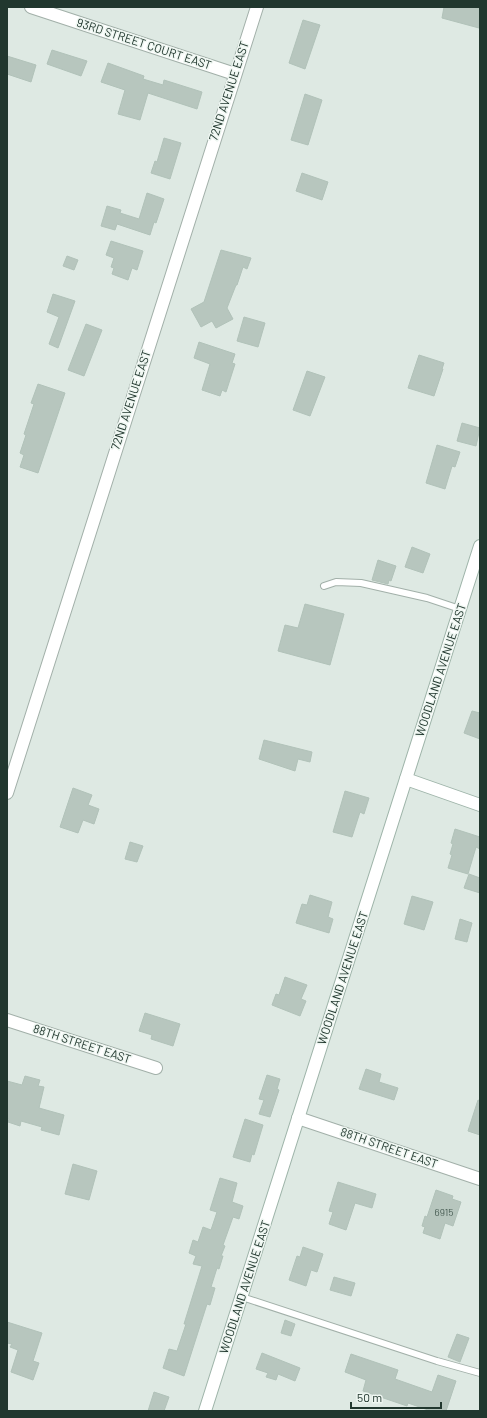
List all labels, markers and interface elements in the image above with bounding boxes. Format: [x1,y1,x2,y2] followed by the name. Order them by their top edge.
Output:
[75,15,214,72] street label: 93RD STREET COURT EAST
[205,39,251,142] street label: 72ND AVENUE EAST
[107,348,153,451] street label: 72ND AVENUE EAST
[412,601,468,738] street label: WOODLAND AVENUE EAST
[314,909,370,1046] street label: WOODLAND AVENUE EAST
[32,1021,133,1066] street label: 88TH STREET EAST
[339,1124,440,1170] street label: 88TH STREET EAST
[435,1206,453,1218] house number: 6915
[216,1218,272,1355] street label: WOODLAND AVENUE EAST
[351,1384,441,1410] scale bar
[357,1390,382,1404] text: 50 m

